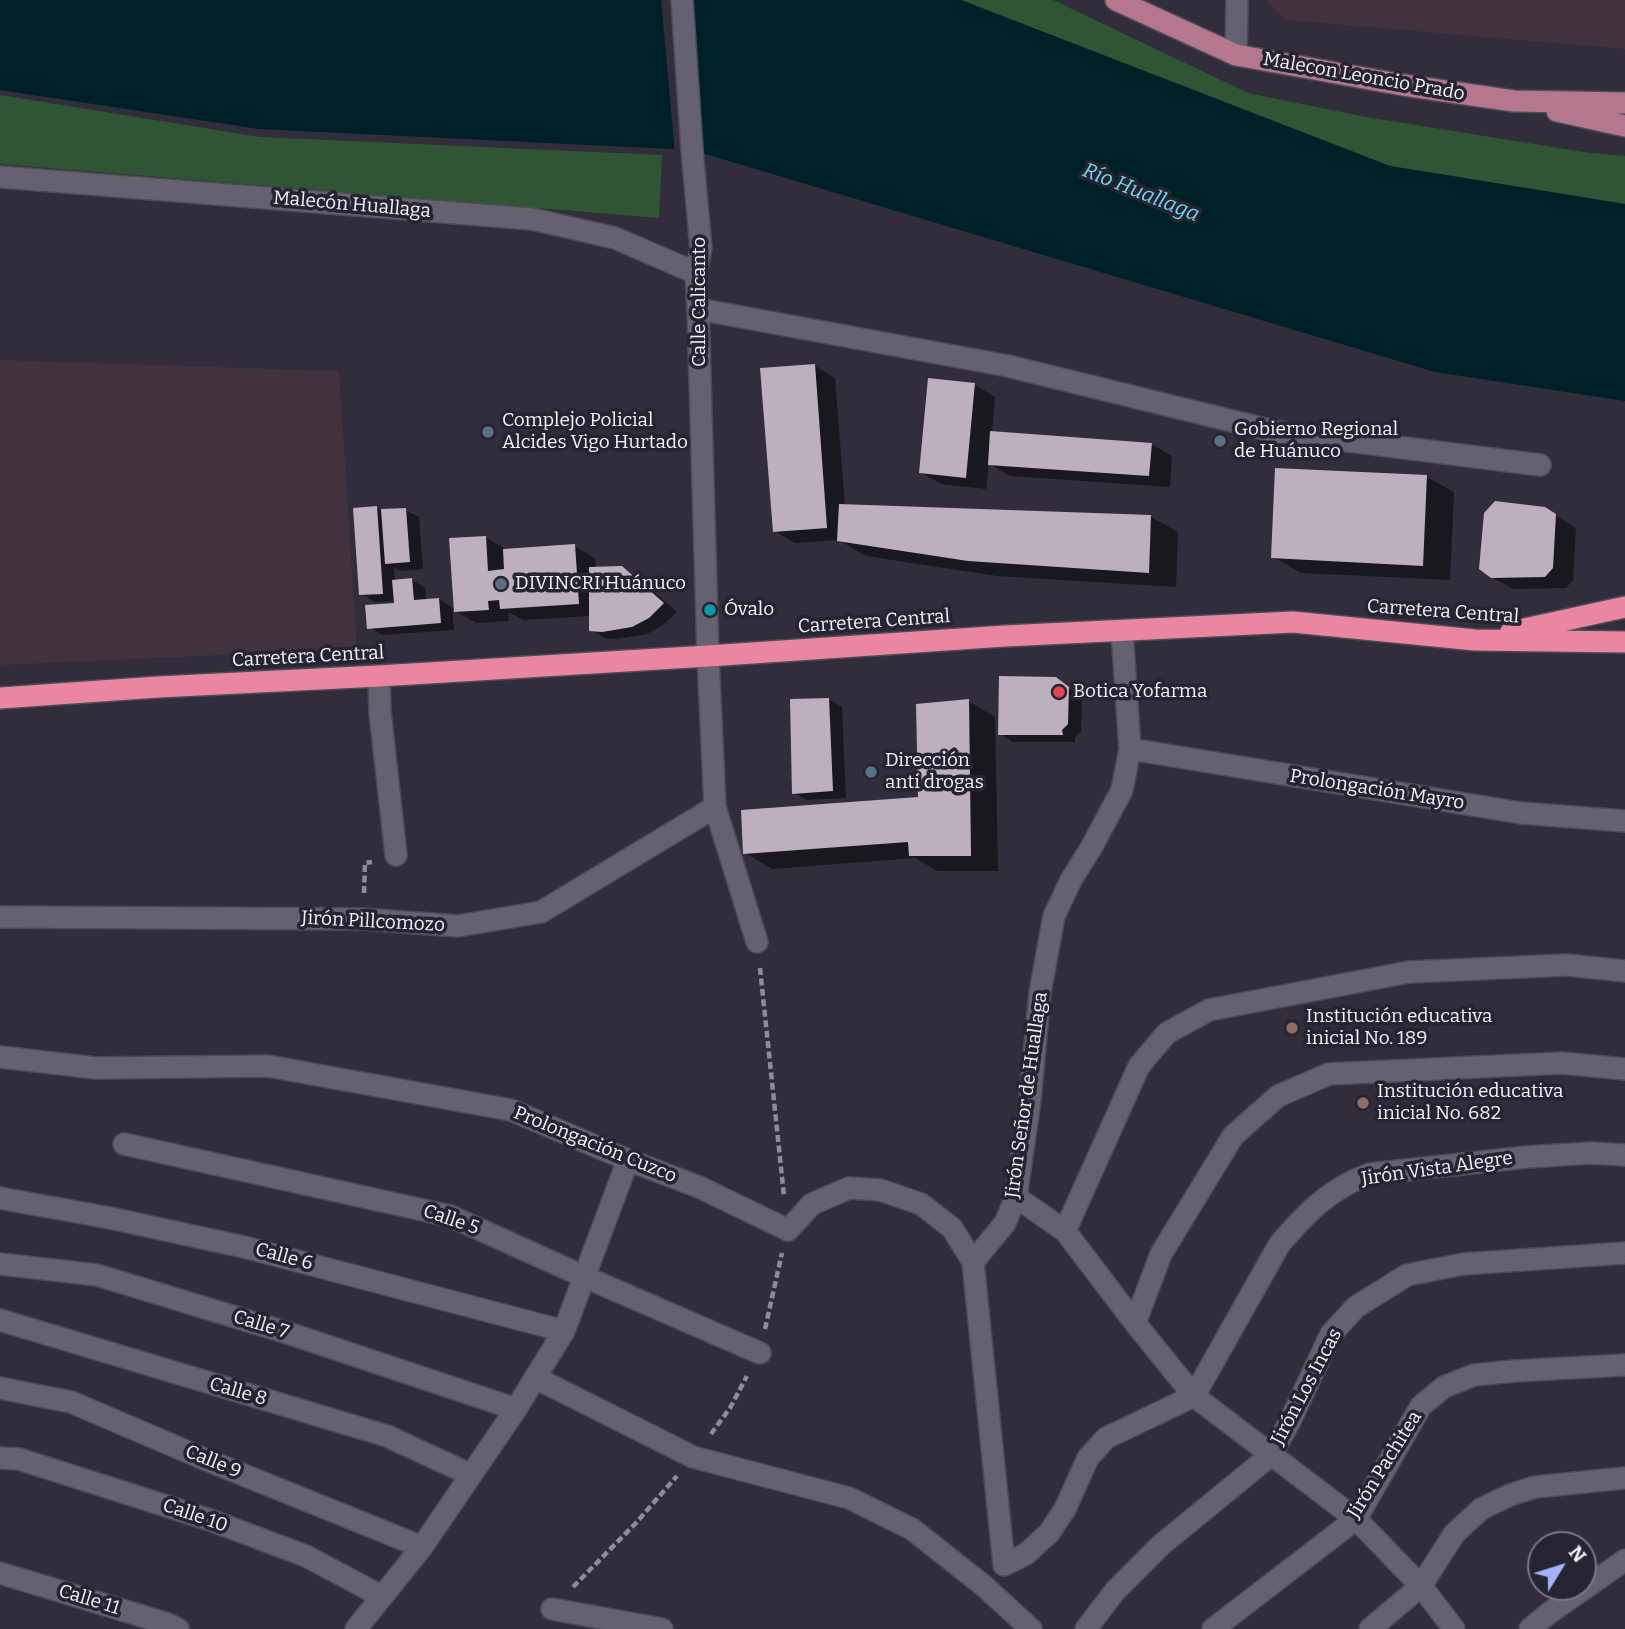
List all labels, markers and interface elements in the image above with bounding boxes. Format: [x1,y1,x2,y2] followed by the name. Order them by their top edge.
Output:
[1262,48,1466,106] street label: Malecon Leoncio Prado
[1079,158,1203,228] water label: Río Huallaga
[272,187,432,223] street label: Malecón Huallaga
[689,237,711,367] street label: Calle Calicanto
[502,410,688,454] place label: Complejo Policial Alcides Vigo Hurtado
[1234,419,1398,463] place label: Gobierno Regional de Huánuco
[480,424,496,440] marker: Complejo Policial Alcides Vigo Hurtado
[1212,433,1228,449] marker: Gobierno Regional de Huánuco
[515,573,686,595] place label: DIVINCRI Huánuco
[493,576,509,592] marker: DIVINCRI Huánuco
[1366,595,1520,629] street label: Carretera Central
[724,599,774,621] place label: Óvalo
[702,602,718,618] marker: Óvalo
[797,605,951,639] street label: Carretera Central
[231,642,385,672] street label: Carretera Central
[1073,681,1207,703] place label: Botica Yofarma
[1051,684,1067,700] marker: Botica Yofarma
[885,750,984,794] place label: Dirección anti drogas
[863,764,879,780] marker: Dirección anti drogas
[1288,765,1466,815] street label: Prolongación Mayro
[301,907,445,937] street label: Jirón Pillcomozo
[1001,990,1053,1200] street label: Jirón Señor de Huallaga
[1306,1006,1492,1050] place label: Institución educativa inicial No. 189
[1284,1020,1300,1036] marker: Institución educativa inicial No. 189
[1377,1081,1563,1125] place label: Institución educativa inicial No. 682
[1355,1095,1371,1111] marker: Institución educativa inicial No. 682
[510,1102,680,1188] street label: Prolongación Cuzco
[1360,1147,1514,1191] street label: Jirón Vista Alegre
[420,1200,482,1240] street label: Calle 5
[253,1238,315,1276] street label: Calle 6
[230,1306,292,1344] street label: Calle 7
[1267,1325,1347,1449] street label: Jirón Los Incas
[207,1373,269,1411] street label: Calle 8
[1343,1407,1427,1523] street label: Jirón Pachitea
[182,1440,244,1484] street label: Calle 9
[159,1494,231,1538] street label: Calle 10
[1527,1531,1597,1601] north arrow
[1564,1541,1591,1567] text: N
[56,1580,122,1620] street label: Calle 11

